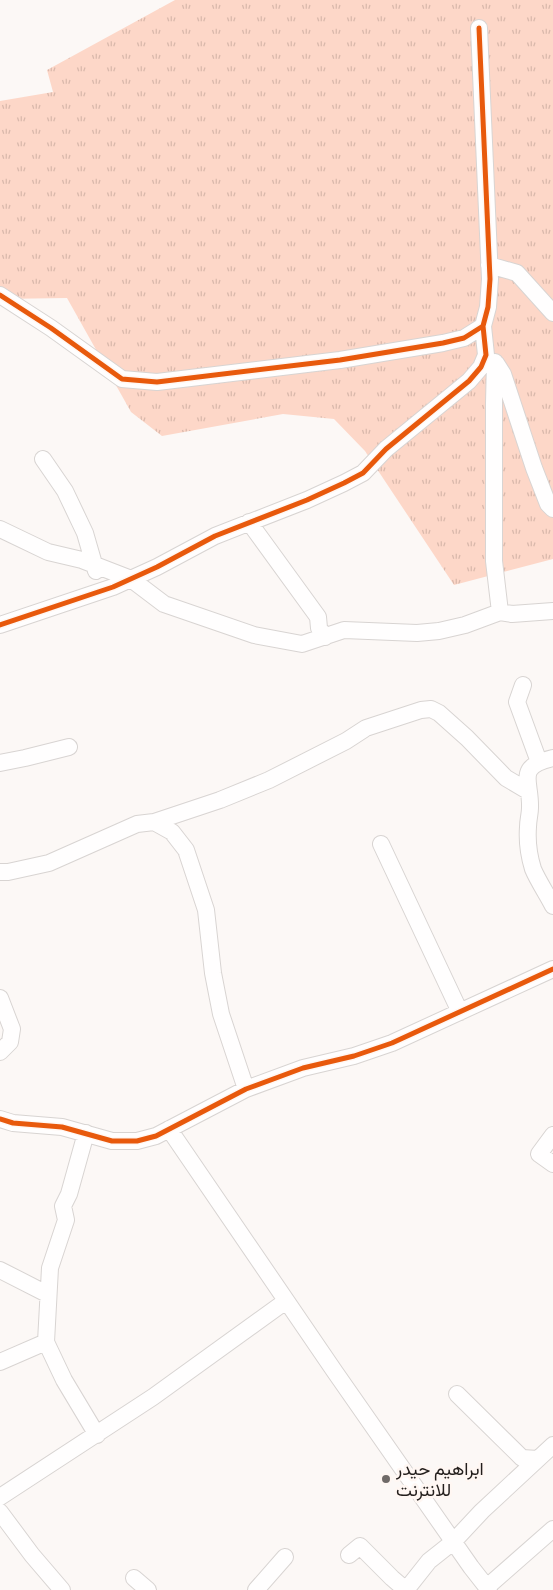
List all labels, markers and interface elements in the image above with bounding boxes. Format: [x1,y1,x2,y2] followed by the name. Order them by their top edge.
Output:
[395,1457,484,1501] place label: ابراهيم حيدر للانترنت
[380,1473,392,1485] marker: ابراهيم حيدر للانترنت

